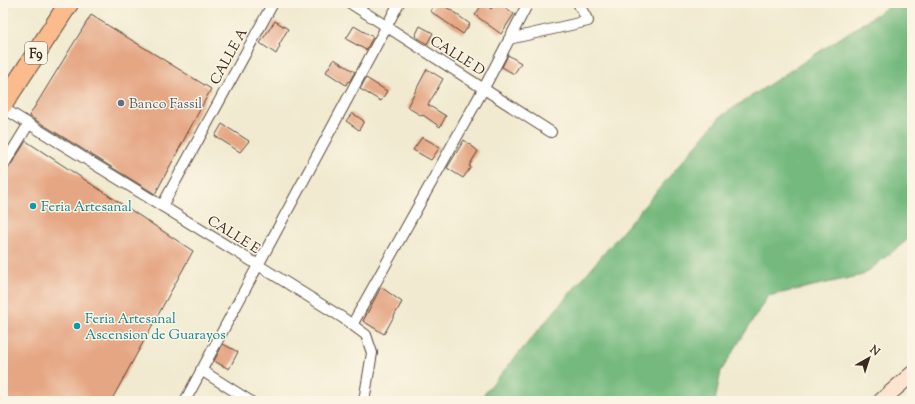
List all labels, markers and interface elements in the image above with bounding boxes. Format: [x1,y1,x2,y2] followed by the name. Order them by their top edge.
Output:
[206,25,254,89] street label: CALLE A
[426,32,488,81] street label: CALLE D
[25,42,47,64] road number: F9
[129,95,202,115] place label: Banco Fassil
[116,98,126,108] marker: Banco Fassil
[41,198,132,218] place label: Feria Artesanal
[28,201,38,211] marker: Feria Artesanal
[203,212,264,260] street label: CALLE E
[85,310,226,346] place label: Feria Artesanal Ascension de Guarayos
[72,321,82,331] marker: Feria Artesanal Ascension de Guarayos
[849,338,889,378] north arrow
[865,341,883,360] text: N

